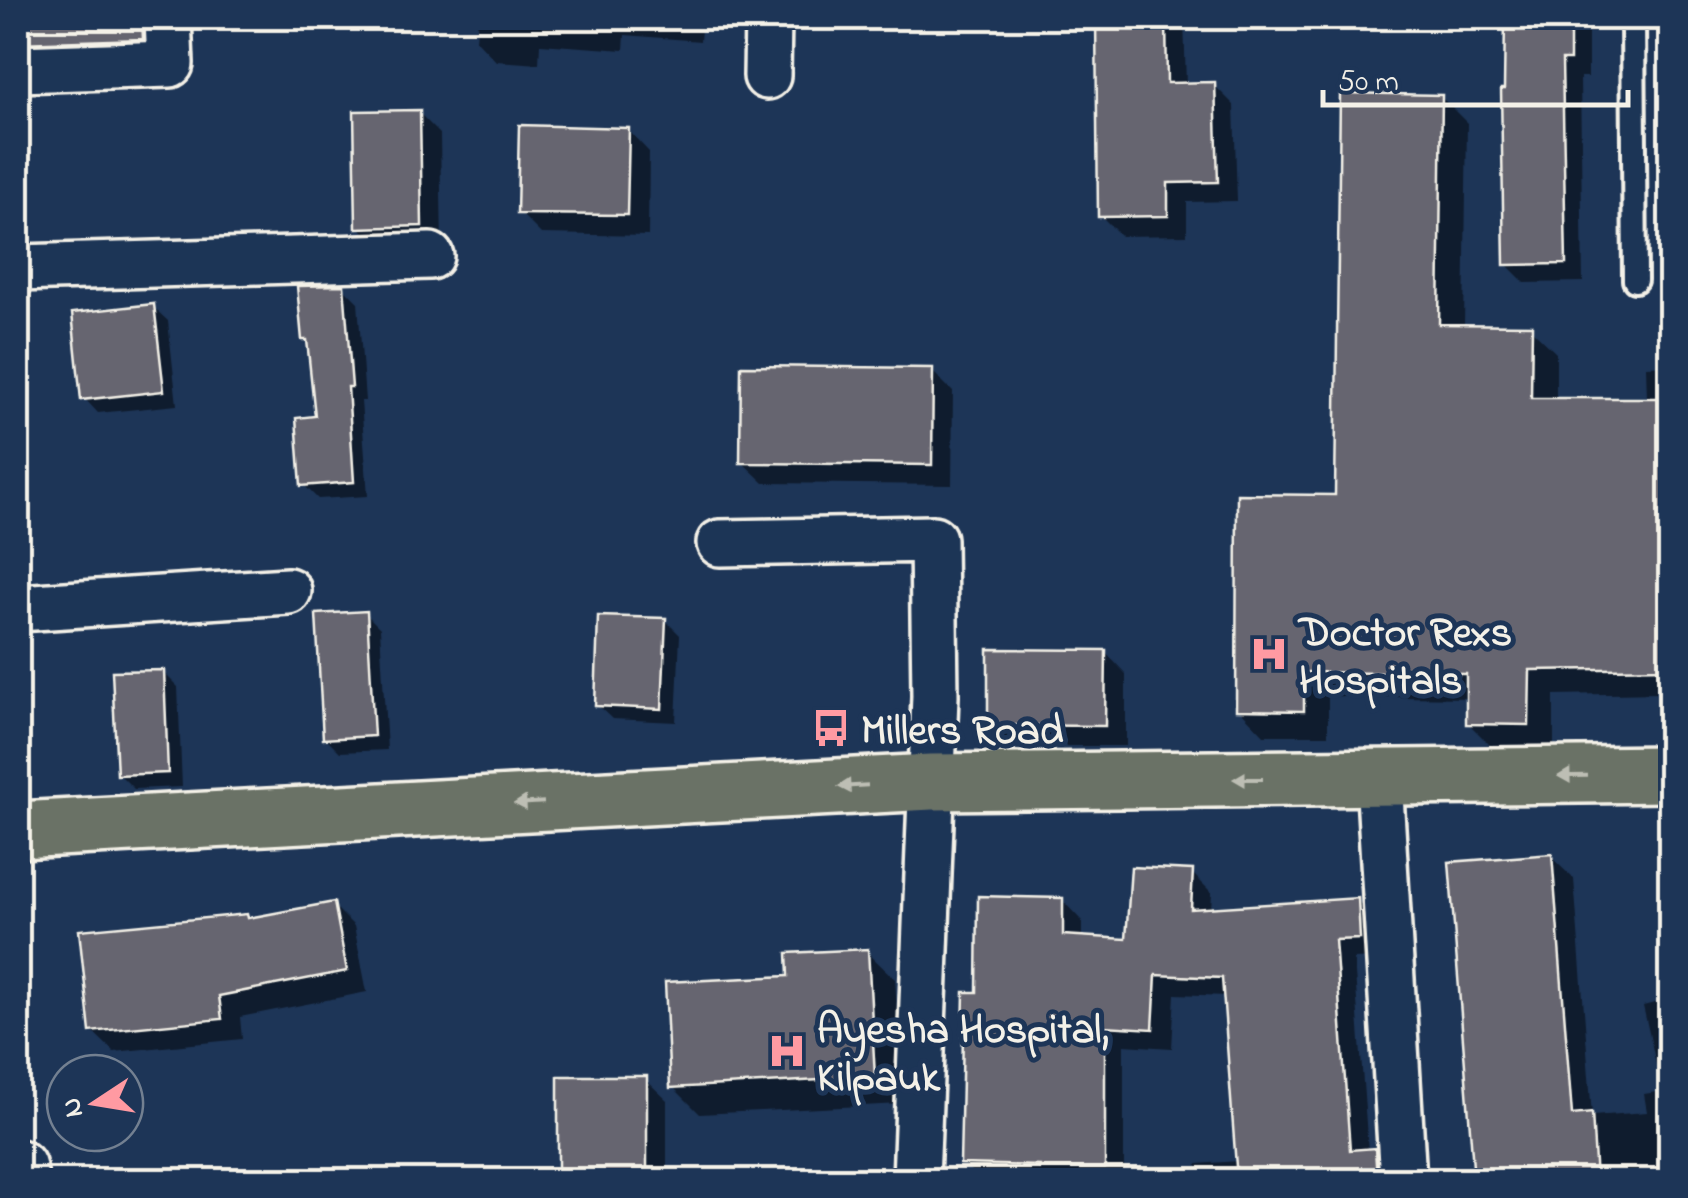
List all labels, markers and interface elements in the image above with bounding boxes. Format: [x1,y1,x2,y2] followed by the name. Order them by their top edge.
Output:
[1323,45,1628,107] scale bar
[1338,61,1399,105] text: 50 m
[1297,604,1512,713] place label: Doctor Rexs Hospitals
[1248,633,1290,675] hospital icon: Doctor Rexs Hospitals
[861,702,1064,763] place label: Millers Road
[810,707,852,749] bus stop icon: Millers Road
[1557,768,1589,784] one-way arrow
[1232,771,1264,787] one-way arrow
[837,778,869,794] one-way arrow
[512,795,544,811] one-way arrow
[817,1001,1109,1110] place label: Ayesha Hospital, Kilpauk
[766,1030,808,1072] hospital icon: Ayesha Hospital, Kilpauk
[45,1053,145,1153] north arrow
[52,1094,96,1121] text: N

